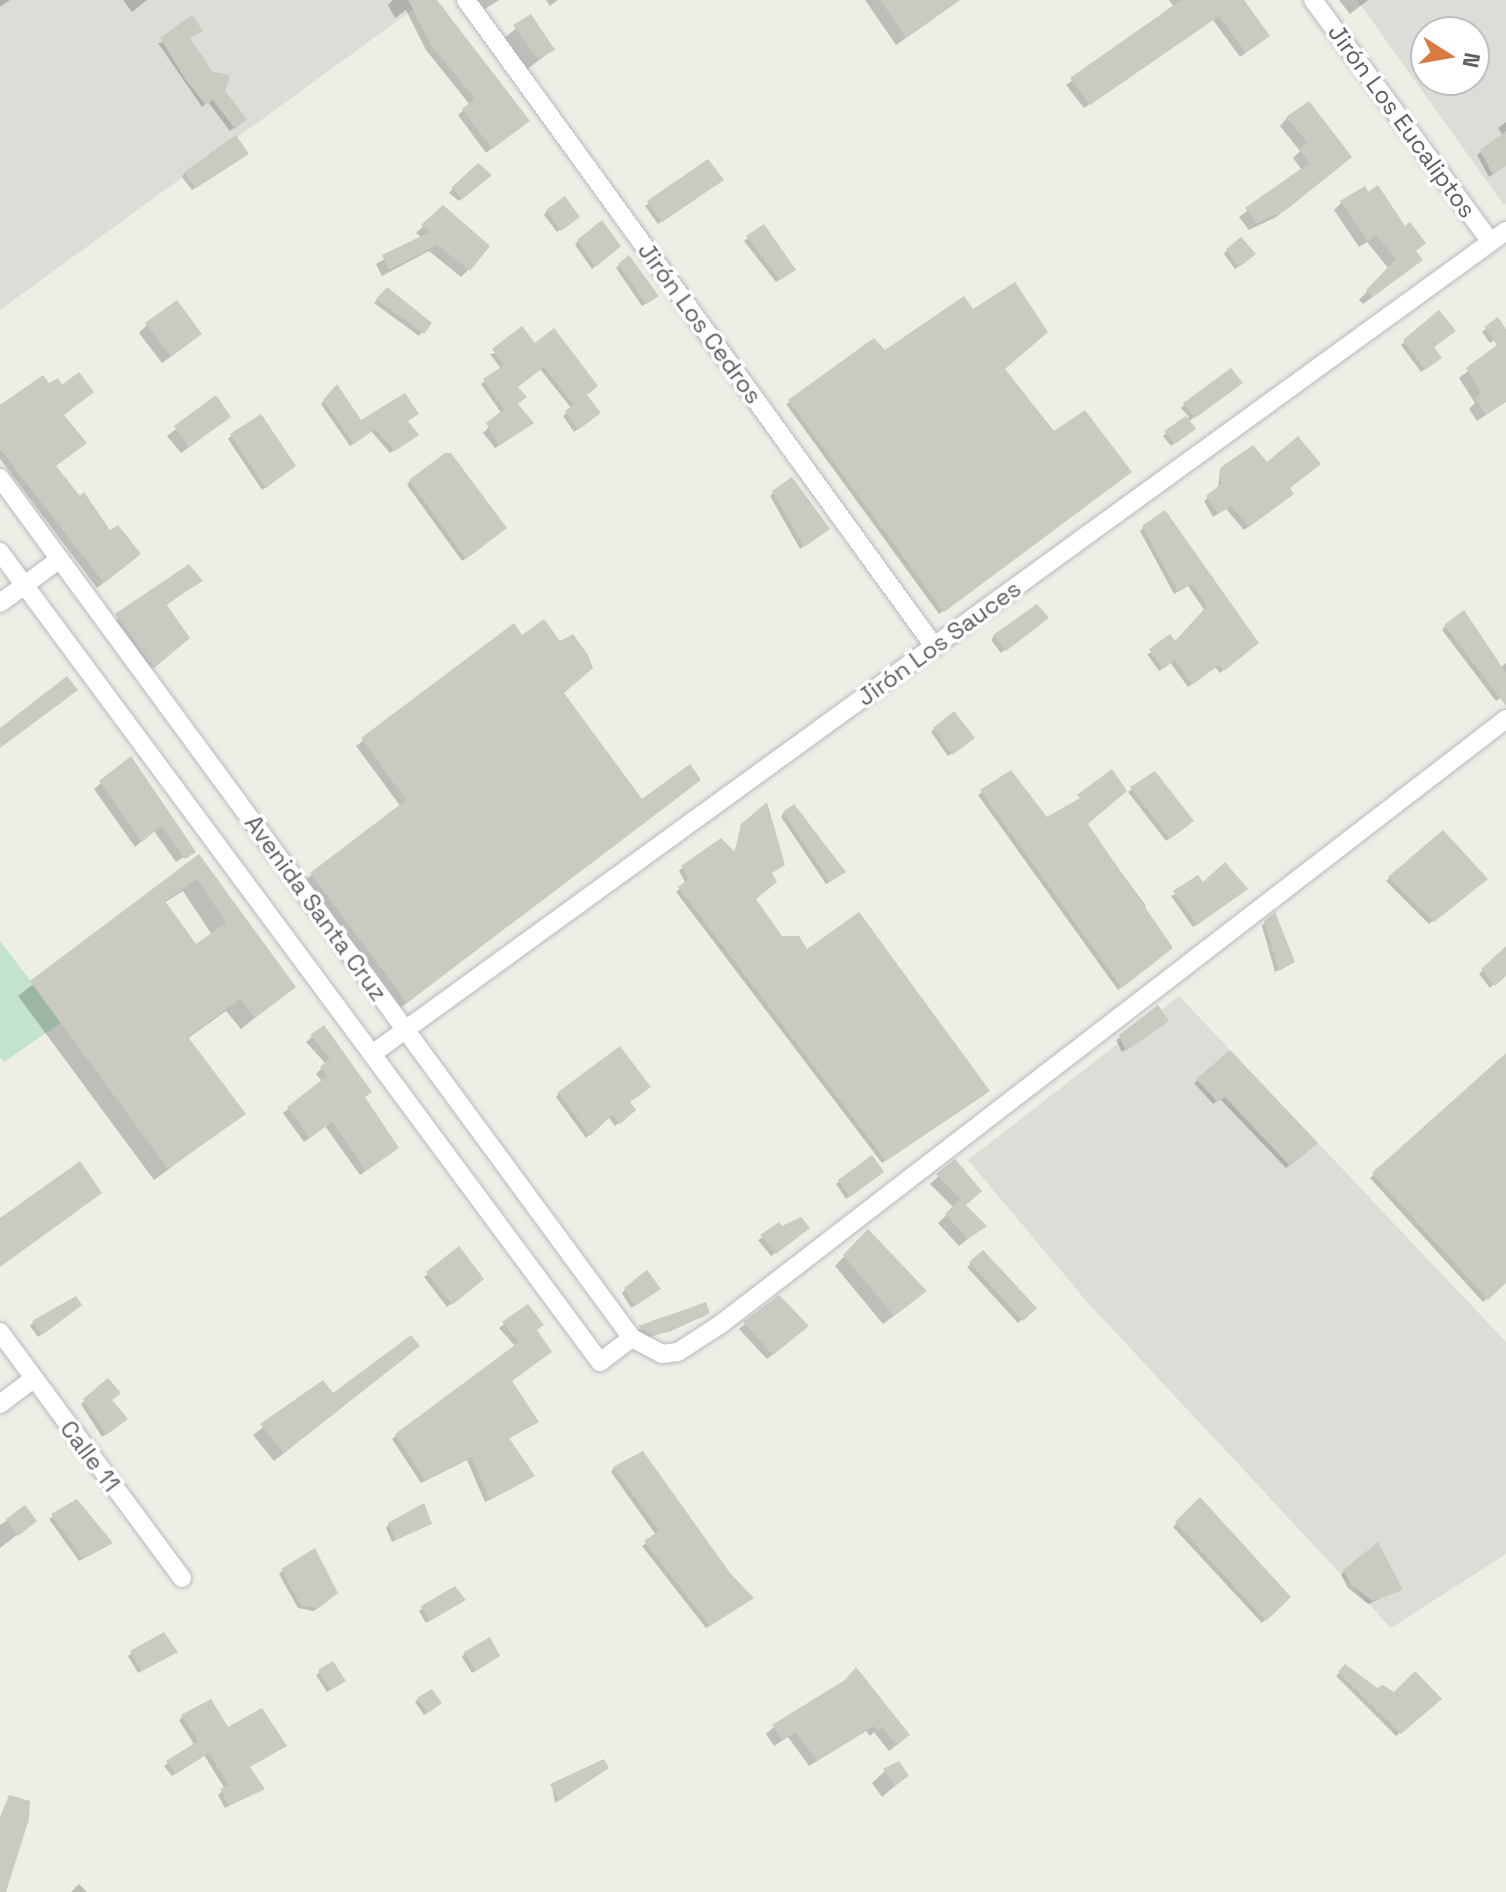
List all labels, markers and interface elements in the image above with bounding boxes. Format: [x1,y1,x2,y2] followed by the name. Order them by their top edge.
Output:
[1410,16,1490,96] north arrow
[1322,19,1482,223] street label: Jirón Los Eucaliptos
[1456,50,1487,70] text: N
[632,237,768,409] street label: Jirón Los Cedros
[852,574,1026,712] street label: Jirón Los Sauces
[239,809,393,1007] street label: Avenida Santa Cruz
[54,1415,126,1497] street label: Calle 11

